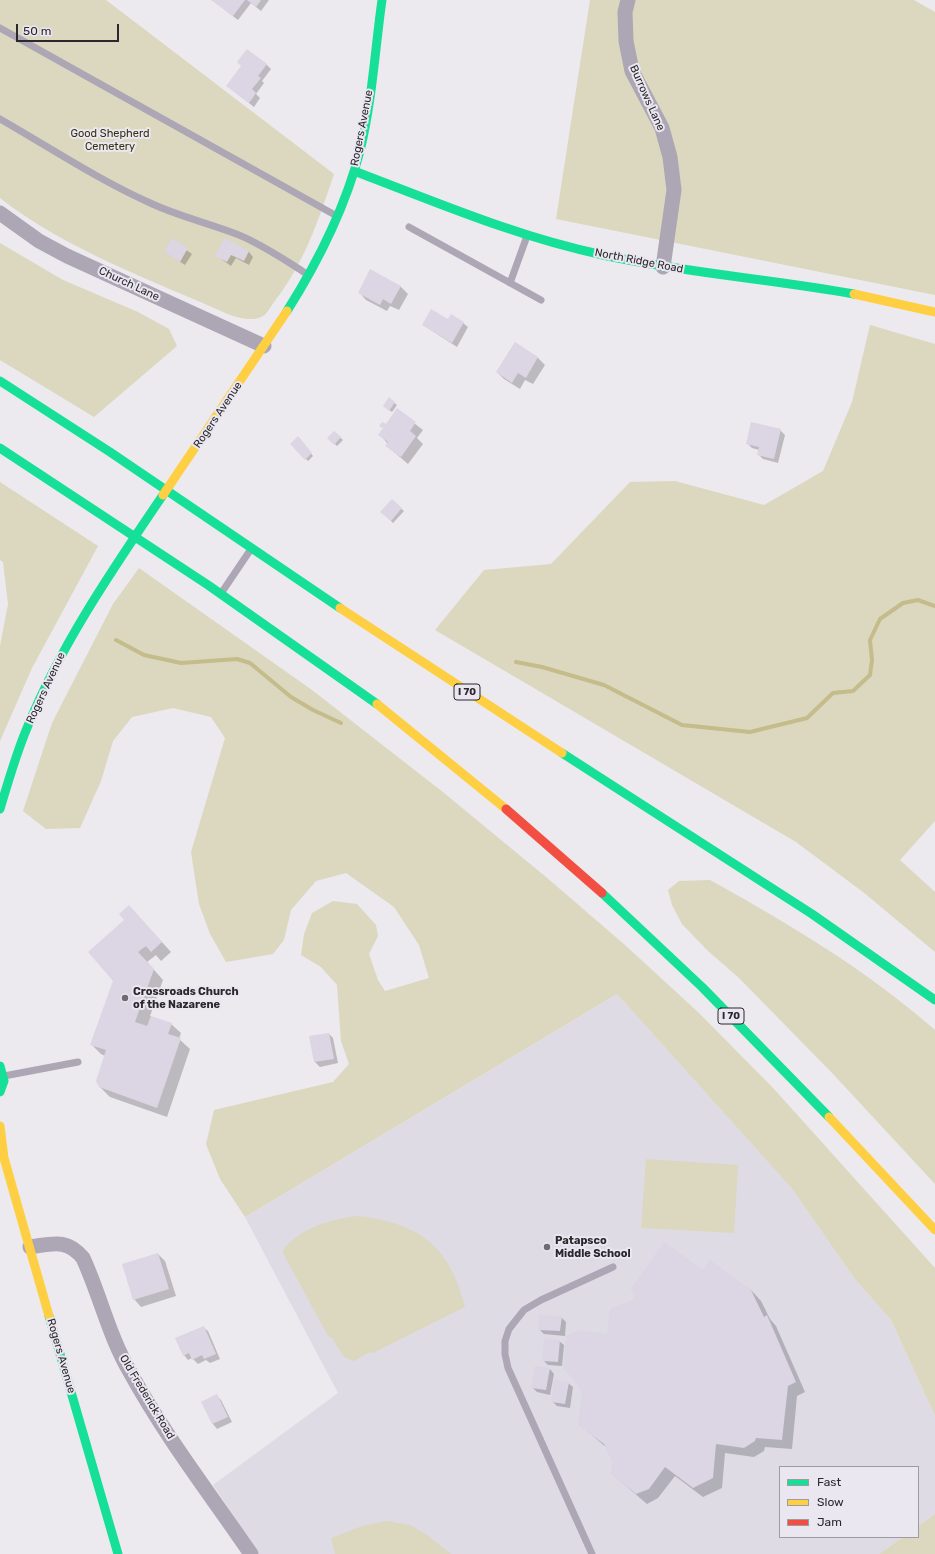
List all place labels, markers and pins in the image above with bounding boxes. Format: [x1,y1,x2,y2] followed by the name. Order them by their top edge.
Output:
[133,985,239,1011] place label: Crossroads Church of the Nazarene
[120,993,130,1003] marker: Crossroads Church of the Nazarene
[555,1234,631,1260] place label: Patapsco Middle School
[542,1242,552,1252] marker: Patapsco Middle School

